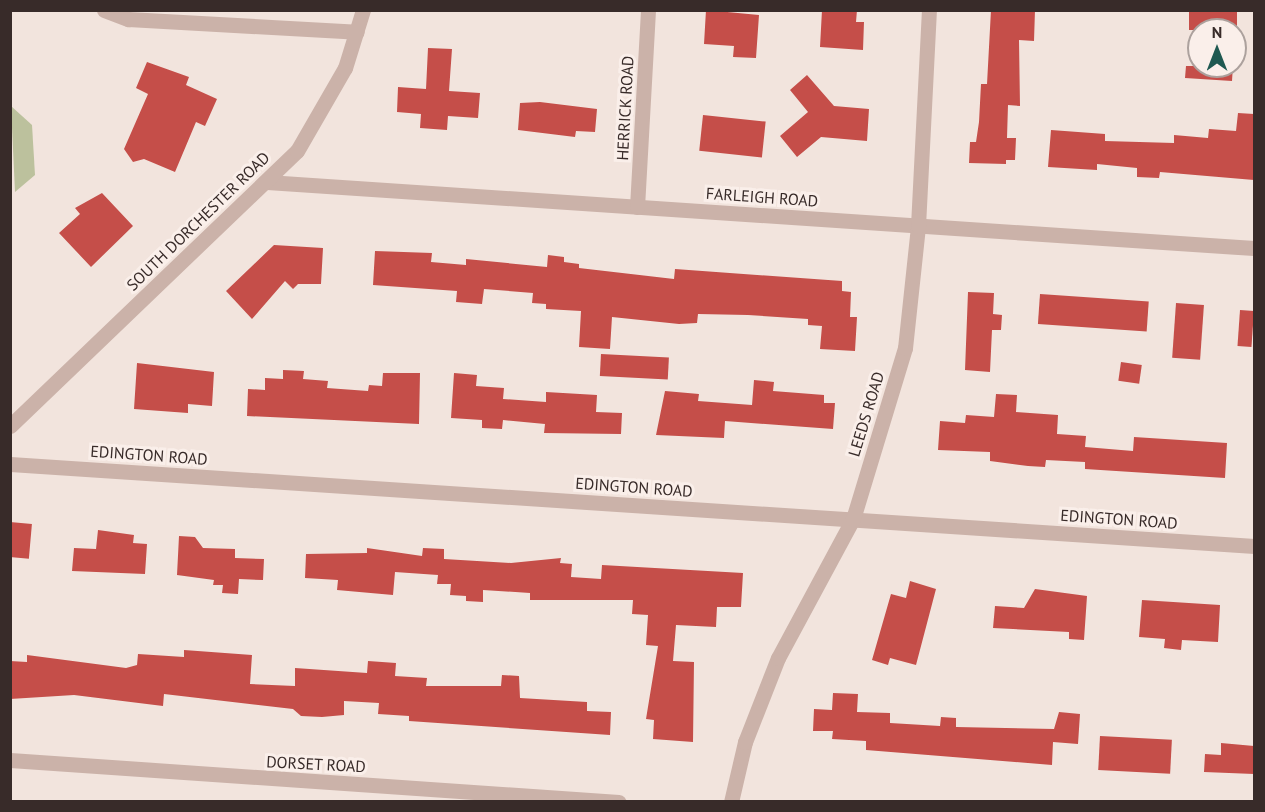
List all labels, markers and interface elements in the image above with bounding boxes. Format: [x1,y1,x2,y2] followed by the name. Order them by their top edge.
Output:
[1187,18,1247,78] north arrow
[1212,22,1222,42] text: N
[613,55,637,161] street label: HERRICK ROAD
[122,148,274,294] street label: SOUTH DORCHESTER ROAD
[705,183,819,211] street label: FARLEIGH ROAD
[844,369,888,459] street label: LEEDS ROAD
[90,441,208,469] street label: EDINGTON ROAD
[575,473,693,501] street label: EDINGTON ROAD
[1060,505,1178,533] street label: EDINGTON ROAD
[265,752,367,776] street label: DORSET ROAD

